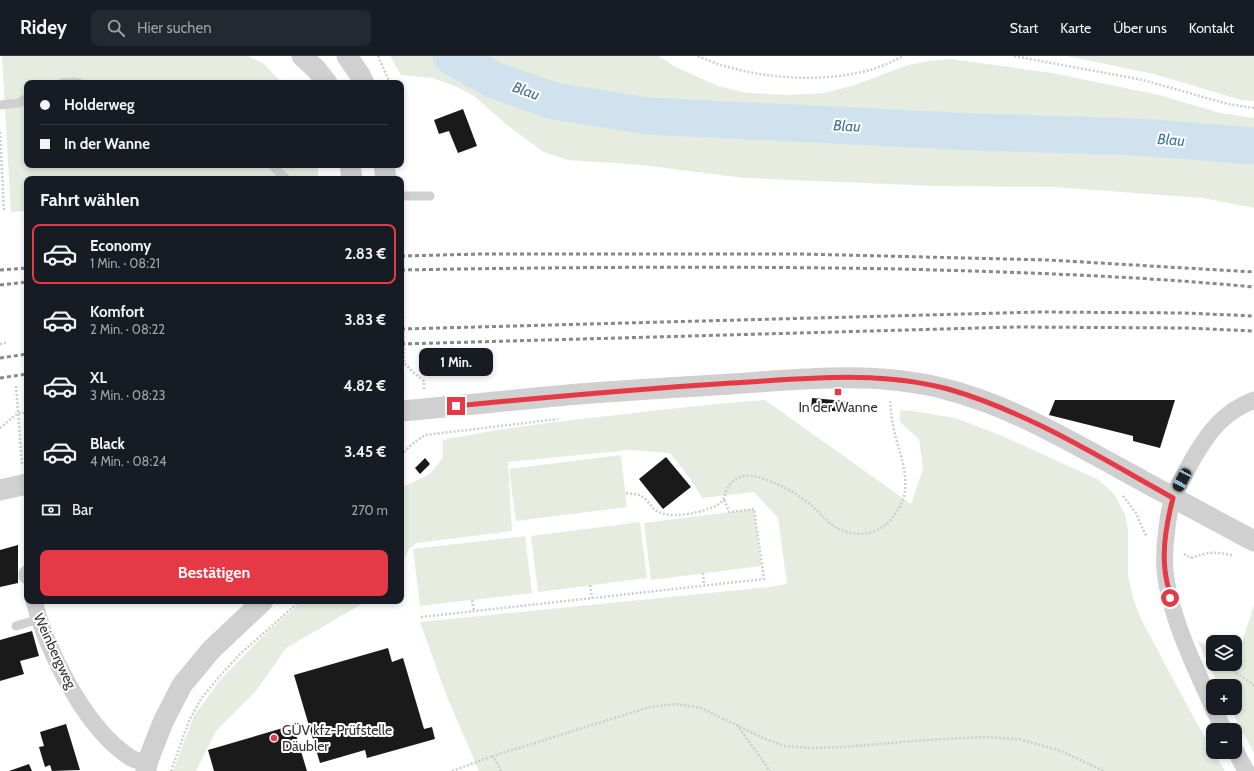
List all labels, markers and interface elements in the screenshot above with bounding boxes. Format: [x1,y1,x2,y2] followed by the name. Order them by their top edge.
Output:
[91,10,371,46] search box
[20,16,67,39] text: Ridey
[105,17,127,39] icon: search
[137,19,212,37] text: Hier suchen
[1010,19,1038,37] text: Start
[1060,19,1091,37] text: Karte
[1113,19,1167,37] text: Über uns
[1189,19,1234,37] text: Kontakt
[510,78,542,104] water label: Blau
[64,96,134,114] text: Holderweg
[833,116,861,136] water label: Blau
[1157,130,1185,150] water label: Blau
[64,135,150,153] text: In der Wanne
[40,189,140,211] text: Fahrt wählen
[42,236,78,272] icon: car
[90,237,151,255] text: Economy
[345,245,386,263] text: 2.83 €
[90,255,160,271] text: 1 Min. · 08:21
[42,302,78,338] icon: car
[90,303,144,321] text: Komfort
[344,311,386,329] text: 3.83 €
[90,321,165,337] text: 2 Min. · 08:22
[419,348,493,376] callout: 1 Min.
[440,354,472,370] text: 1 Min.
[42,368,78,404] icon: car
[90,369,107,387] text: XL
[343,377,386,395] text: 4.82 €
[90,387,166,403] text: 3 Min. · 08:23
[833,387,843,397] marker: In der Wanne
[447,397,465,415] route end
[798,398,878,416] place label: In der Wanne
[42,434,78,470] icon: car
[90,435,125,453] text: Black
[344,443,386,461] text: 3.45 €
[90,453,167,469] text: 4 Min. · 08:24
[1171,467,1193,493] car
[40,499,62,521] icon: cash
[72,501,93,519] text: Bar
[351,502,388,518] text: 270 m
[40,550,388,596] button: Bestätigen
[1161,589,1179,607] route start
[30,610,81,692] street label: Weinbergweg
[1206,635,1242,759] map controls
[1206,635,1242,671] button: layers
[1206,679,1242,715] button: +
[282,721,392,755] place label: GÜV kfz-Prüfstelle Däubler
[1206,723,1242,759] button: −
[269,733,279,743] marker: GÜV kfz-Prüfstelle Däubler

